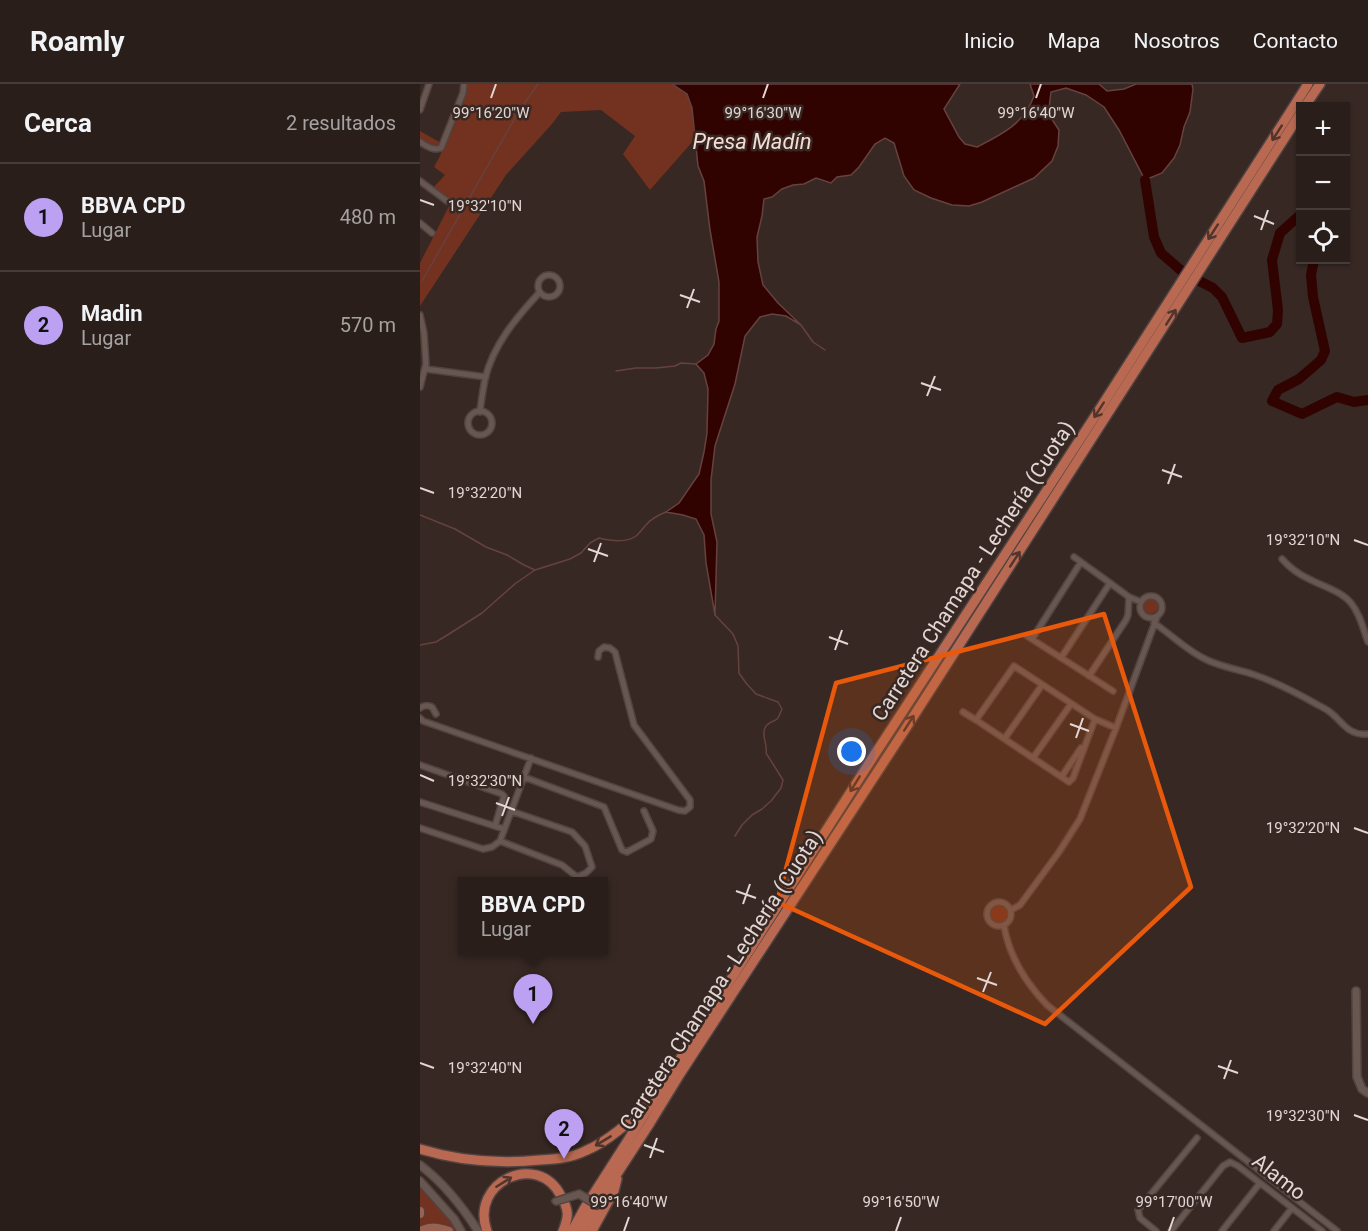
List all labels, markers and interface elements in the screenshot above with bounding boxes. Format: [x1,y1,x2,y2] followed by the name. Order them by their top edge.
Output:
[30,25,125,58] text: Roamly
[964,29,1014,53] text: Inicio
[1047,29,1100,53] text: Mapa
[1133,29,1220,53] text: Nosotros
[1253,29,1338,53] text: Contacto
[1296,102,1350,264] map controls
[1296,102,1350,156] button: +
[453,104,529,122] text: 99°16'20"W
[725,104,801,122] text: 99°16'30"W
[998,104,1074,122] text: 99°16'40"W
[24,108,92,138] text: Cerca
[286,111,396,135] text: 2 resultados
[1271,124,1283,141] one-way arrow
[692,129,812,154] water label: Presa Madín
[1296,156,1350,210] button: −
[81,193,186,218] text: BBVA CPD
[448,197,522,215] text: 19°32'10"N
[38,205,49,229] text: 1
[340,205,396,229] text: 480 m
[1296,210,1350,264] button: locate
[81,218,131,242] text: Lugar
[1207,224,1220,241] one-way arrow
[81,301,143,326] text: Madin
[1165,309,1177,326] one-way arrow
[38,313,49,337] text: 2
[340,313,396,337] text: 570 m
[81,326,131,350] text: Lugar
[1093,401,1105,418] one-way arrow
[867,417,1079,725] street label: Carretera Chamapa - Lechería (Cuota)
[448,484,522,502] text: 19°32'20"N
[1266,531,1340,549] text: 19°32'10"N
[1009,551,1021,568] one-way arrow
[903,715,915,732] one-way arrow
[837,737,866,766] your location
[448,772,522,790] text: 19°32'30"N
[849,776,862,793] one-way arrow
[1266,819,1340,837] text: 19°32'20"N
[615,826,827,1134] street label: Carretera Chamapa - Lechería (Cuota)
[458,877,608,955] popup
[481,892,585,917] text: BBVA CPD
[481,917,531,941] text: Lugar
[514,974,552,1024] pin: 1
[448,1059,522,1077] text: 19°32'40"N
[1266,1107,1340,1125] text: 19°32'30"N
[544,1110,584,1159] pin: 2
[595,1136,612,1148] one-way arrow
[1248,1149,1310,1205] street label: Alamo
[496,1175,513,1188] one-way arrow
[591,1193,667,1211] text: 99°16'40"W
[863,1193,939,1211] text: 99°16'50"W
[1136,1193,1212,1211] text: 99°17'00"W

